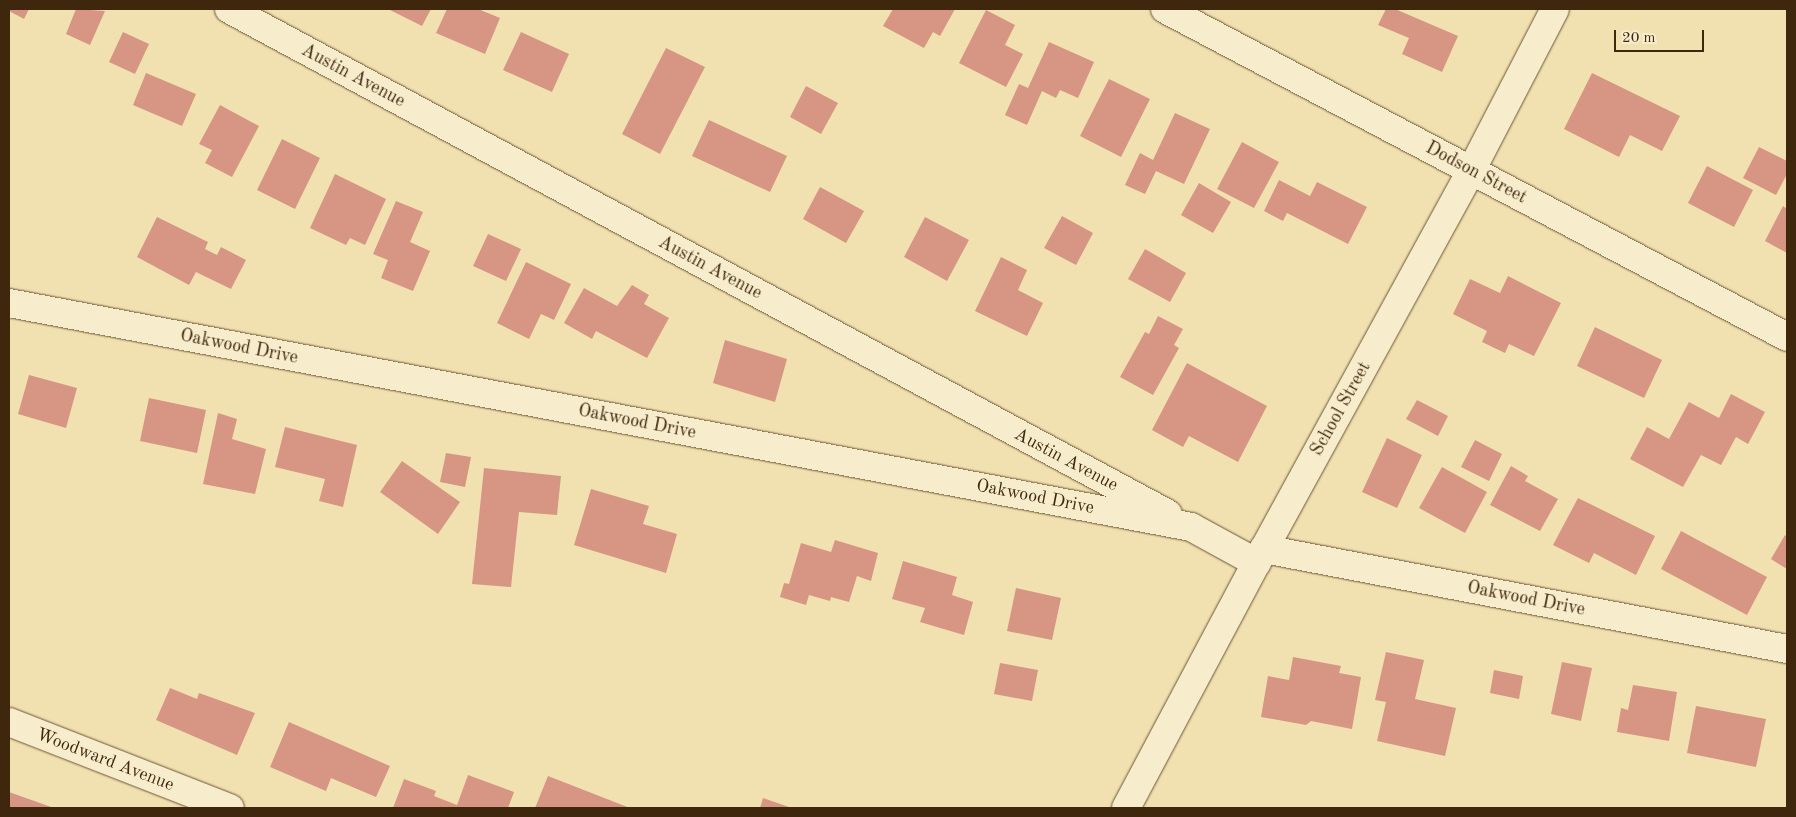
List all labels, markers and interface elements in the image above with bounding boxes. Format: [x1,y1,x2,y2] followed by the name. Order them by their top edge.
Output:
[1616,20,1706,52] scale bar
[1622,31,1656,46] text: 20 m
[297,40,409,112] street label: Austin Avenue
[1422,137,1530,209] street label: Dodson Street
[654,232,766,304] street label: Austin Avenue
[178,325,300,369] street label: Oakwood Drive
[1306,358,1376,460] street label: School Street
[576,400,698,444] street label: Oakwood Drive
[1010,424,1122,496] street label: Austin Avenue
[974,475,1096,519] street label: Oakwood Drive
[1465,577,1587,621] street label: Oakwood Drive
[33,724,177,796] street label: Woodward Avenue

